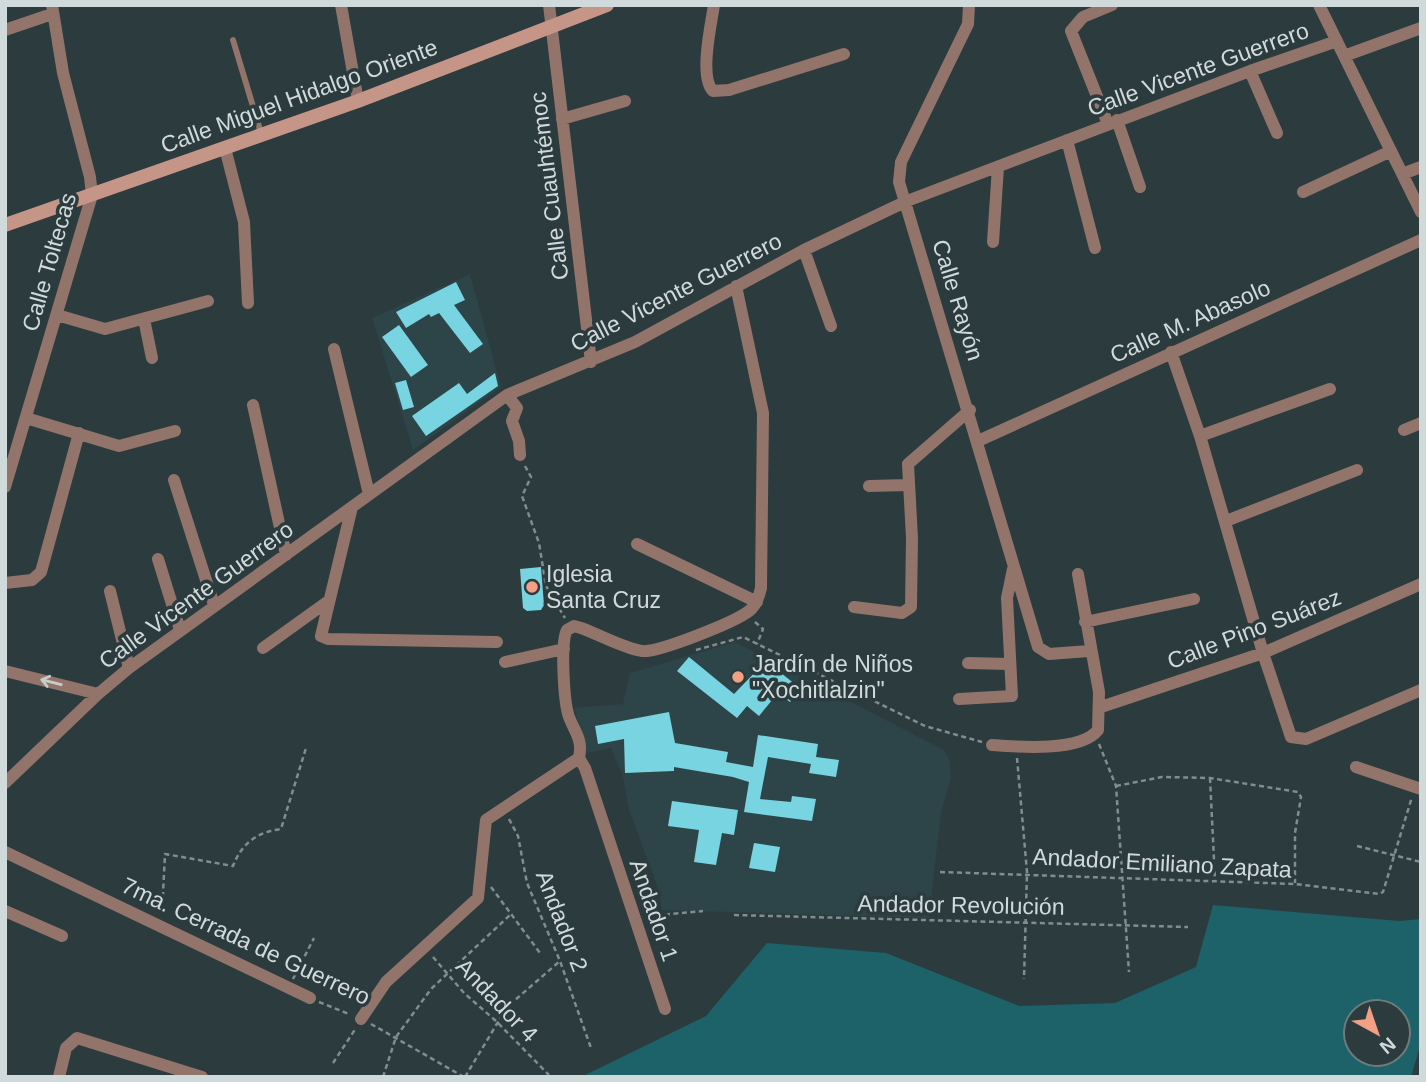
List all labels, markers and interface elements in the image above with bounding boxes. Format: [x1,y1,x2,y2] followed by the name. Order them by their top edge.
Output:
[1084,17,1312,121] street label: Calle Vicente Guerrero
[157,34,441,158] street label: Calle Miguel Hidalgo Oriente
[525,91,573,281] street label: Calle Cuauhtémoc
[17,190,81,334] street label: Calle Toltecas
[566,227,786,357] street label: Calle Vicente Guerrero
[927,236,989,364] street label: Calle Rayón
[1106,274,1274,368] street label: Calle M. Abasolo
[94,516,298,674] street label: Calle Vicente Guerrero
[546,561,661,613] place label: Iglesia Santa Cruz
[524,579,540,595] marker: Iglesia Santa Cruz
[1163,584,1345,674] street label: Calle Pino Suárez
[752,651,913,703] place label: Jardín de Niños "Xochitlalzin"
[730,669,746,685] marker: Jardín de Niños "Xochitlalzin"
[41,675,63,688] one-way arrow
[1032,843,1292,883] street label: Andador Emiliano Zapata
[624,856,684,964] street label: Andador 1
[531,867,593,975] street label: Andador 2
[118,872,374,1010] street label: 7ma. Cerrada de Guerrero
[857,890,1065,920] street label: Andador Revolución
[451,953,543,1047] street label: Andador 4
[1342,998,1412,1068] north arrow
[1376,1033,1400,1058] text: N

